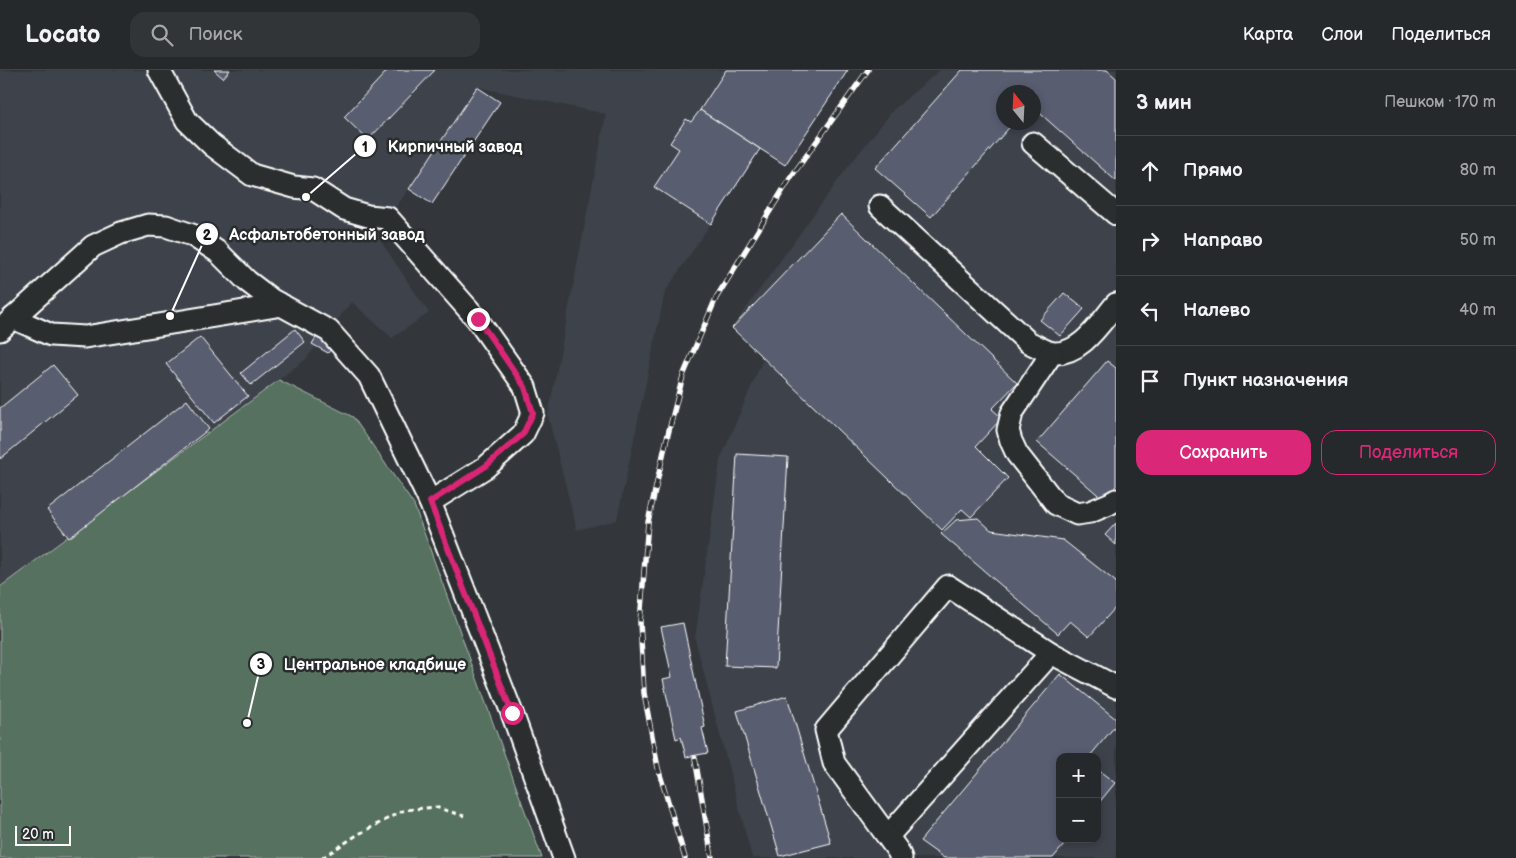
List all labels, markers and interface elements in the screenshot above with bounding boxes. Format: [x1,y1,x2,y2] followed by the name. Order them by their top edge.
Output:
[130,12,480,57] search box
[25,20,100,49] text: Locato
[148,21,176,49] icon: search
[188,23,243,46] text: Поиск
[1243,24,1293,45] text: Карта
[1321,24,1363,45] text: Слои
[1391,24,1491,45] text: Поделиться
[996,85,1041,130] north arrow
[1136,90,1192,115] text: 3 мин
[1384,93,1496,112] text: Пешком · 170 m
[353,131,533,162] callout: Кирпичный завод
[362,138,368,157] text: 1
[388,138,523,157] text: Кирпичный завод
[1136,157,1164,185] icon: ahead
[1183,159,1243,182] text: Прямо
[1460,161,1496,180] text: 80 m
[195,219,435,250] callout: Асфальтобетонный завод
[203,226,212,245] text: 2
[228,226,425,245] text: Асфальтобетонный завод
[1136,227,1164,255] icon: right
[1183,229,1263,252] text: Направо
[1460,231,1496,250] text: 50 m
[1136,297,1164,325] icon: left
[1183,299,1250,322] text: Налево
[1459,301,1496,320] text: 40 m
[467,308,490,331] route end
[1136,367,1164,395] icon: arrive
[1183,369,1348,392] text: Пункт назначения
[1136,430,1311,475] button: Сохранить
[1321,430,1496,475] button: Поделиться
[249,648,476,679] callout: Центральное кладбище
[257,655,266,674] text: 3
[284,656,466,675] text: Центральное кладбище
[501,702,524,725] route start
[1056,753,1101,843] map controls
[1056,753,1101,798] button: +
[1056,798,1101,843] button: −
[15,823,71,846] scale bar
[22,826,54,843] text: 20 m

